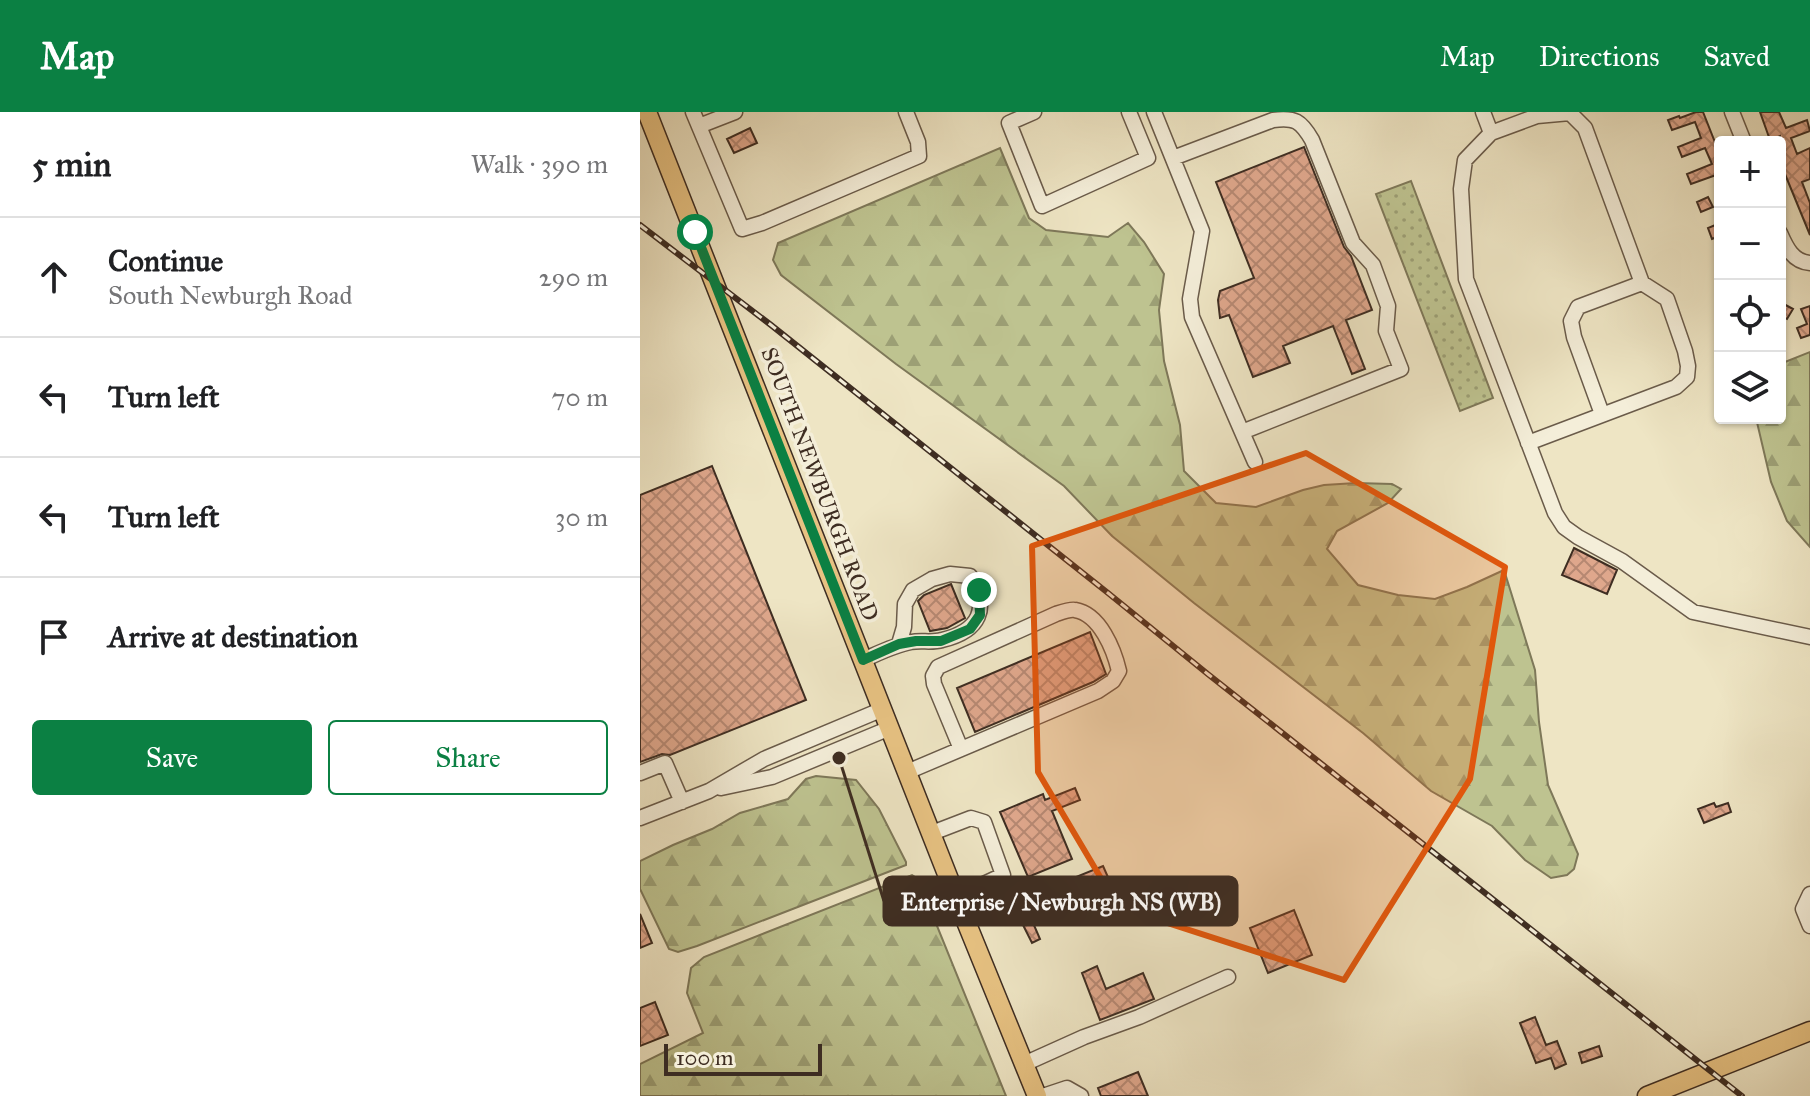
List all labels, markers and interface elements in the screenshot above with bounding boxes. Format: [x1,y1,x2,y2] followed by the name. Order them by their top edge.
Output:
[40,33,114,79] text: Map
[1440,39,1495,74] text: Map
[1539,39,1660,74] text: Directions
[1704,39,1770,74] text: Saved
[1714,136,1786,424] map controls
[1714,136,1786,208] button: +
[32,144,111,185] text: 5 min
[471,148,608,180] text: Walk · 390 m
[1714,208,1786,280] button: −
[677,214,713,250] route start
[108,243,223,279] text: Continue
[32,255,76,299] icon: ahead
[539,261,608,293] text: 290 m
[108,279,353,311] text: South Newburgh Road
[1714,280,1786,352] button: locate
[755,343,885,625] street label: SOUTH NEWBURGH ROAD
[1714,352,1786,424] button: layers
[32,375,76,419] icon: left
[108,379,219,415] text: Turn left
[552,381,608,413] text: 70 m
[32,495,76,539] icon: left
[108,499,219,535] text: Turn left
[555,501,608,533] text: 30 m
[961,572,997,608] route end
[32,615,76,659] icon: arrive
[108,619,358,655] text: Arrive at destination
[32,720,312,795] button: Save
[328,720,608,795] button: Share
[884,877,1237,925] callout: Enterprise / Newburgh NS (WB)
[901,887,1222,917] text: Enterprise / Newburgh NS (WB)
[664,1040,822,1076] scale bar
[676,1044,733,1071] text: 100 m

